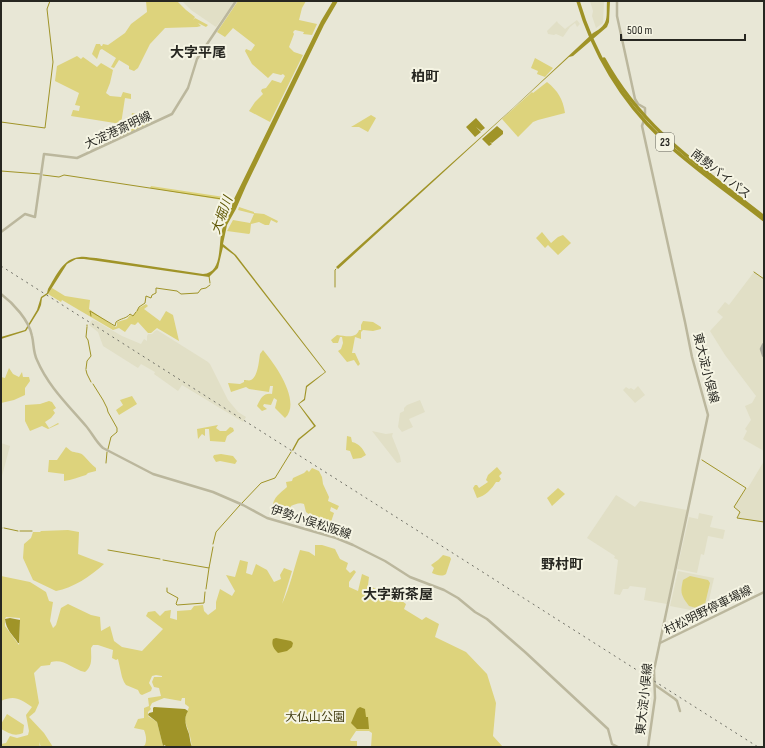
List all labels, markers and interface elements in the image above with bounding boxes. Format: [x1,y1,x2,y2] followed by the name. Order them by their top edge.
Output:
[621,16,745,42] scale bar
[627,23,652,38] text: 500 m
[170,44,226,61] district label: 大字平尾
[411,68,439,85] district label: 柏町
[82,108,154,152] street label: 大淀港斎明線
[656,133,674,151] road number: 23
[688,146,754,202] street label: 南勢バイパス
[208,192,237,236] water label: 大堀川
[690,331,722,405] street label: 東大淀小俣線
[269,502,353,543] street label: 伊勢小俣松阪線
[541,556,583,573] district label: 野村町
[662,583,755,638] street label: 村松明野停車場線
[363,586,433,603] district label: 大字新茶屋
[633,662,656,736] street label: 東大淀小俣線
[285,710,345,725] park label: 大仏山公園

